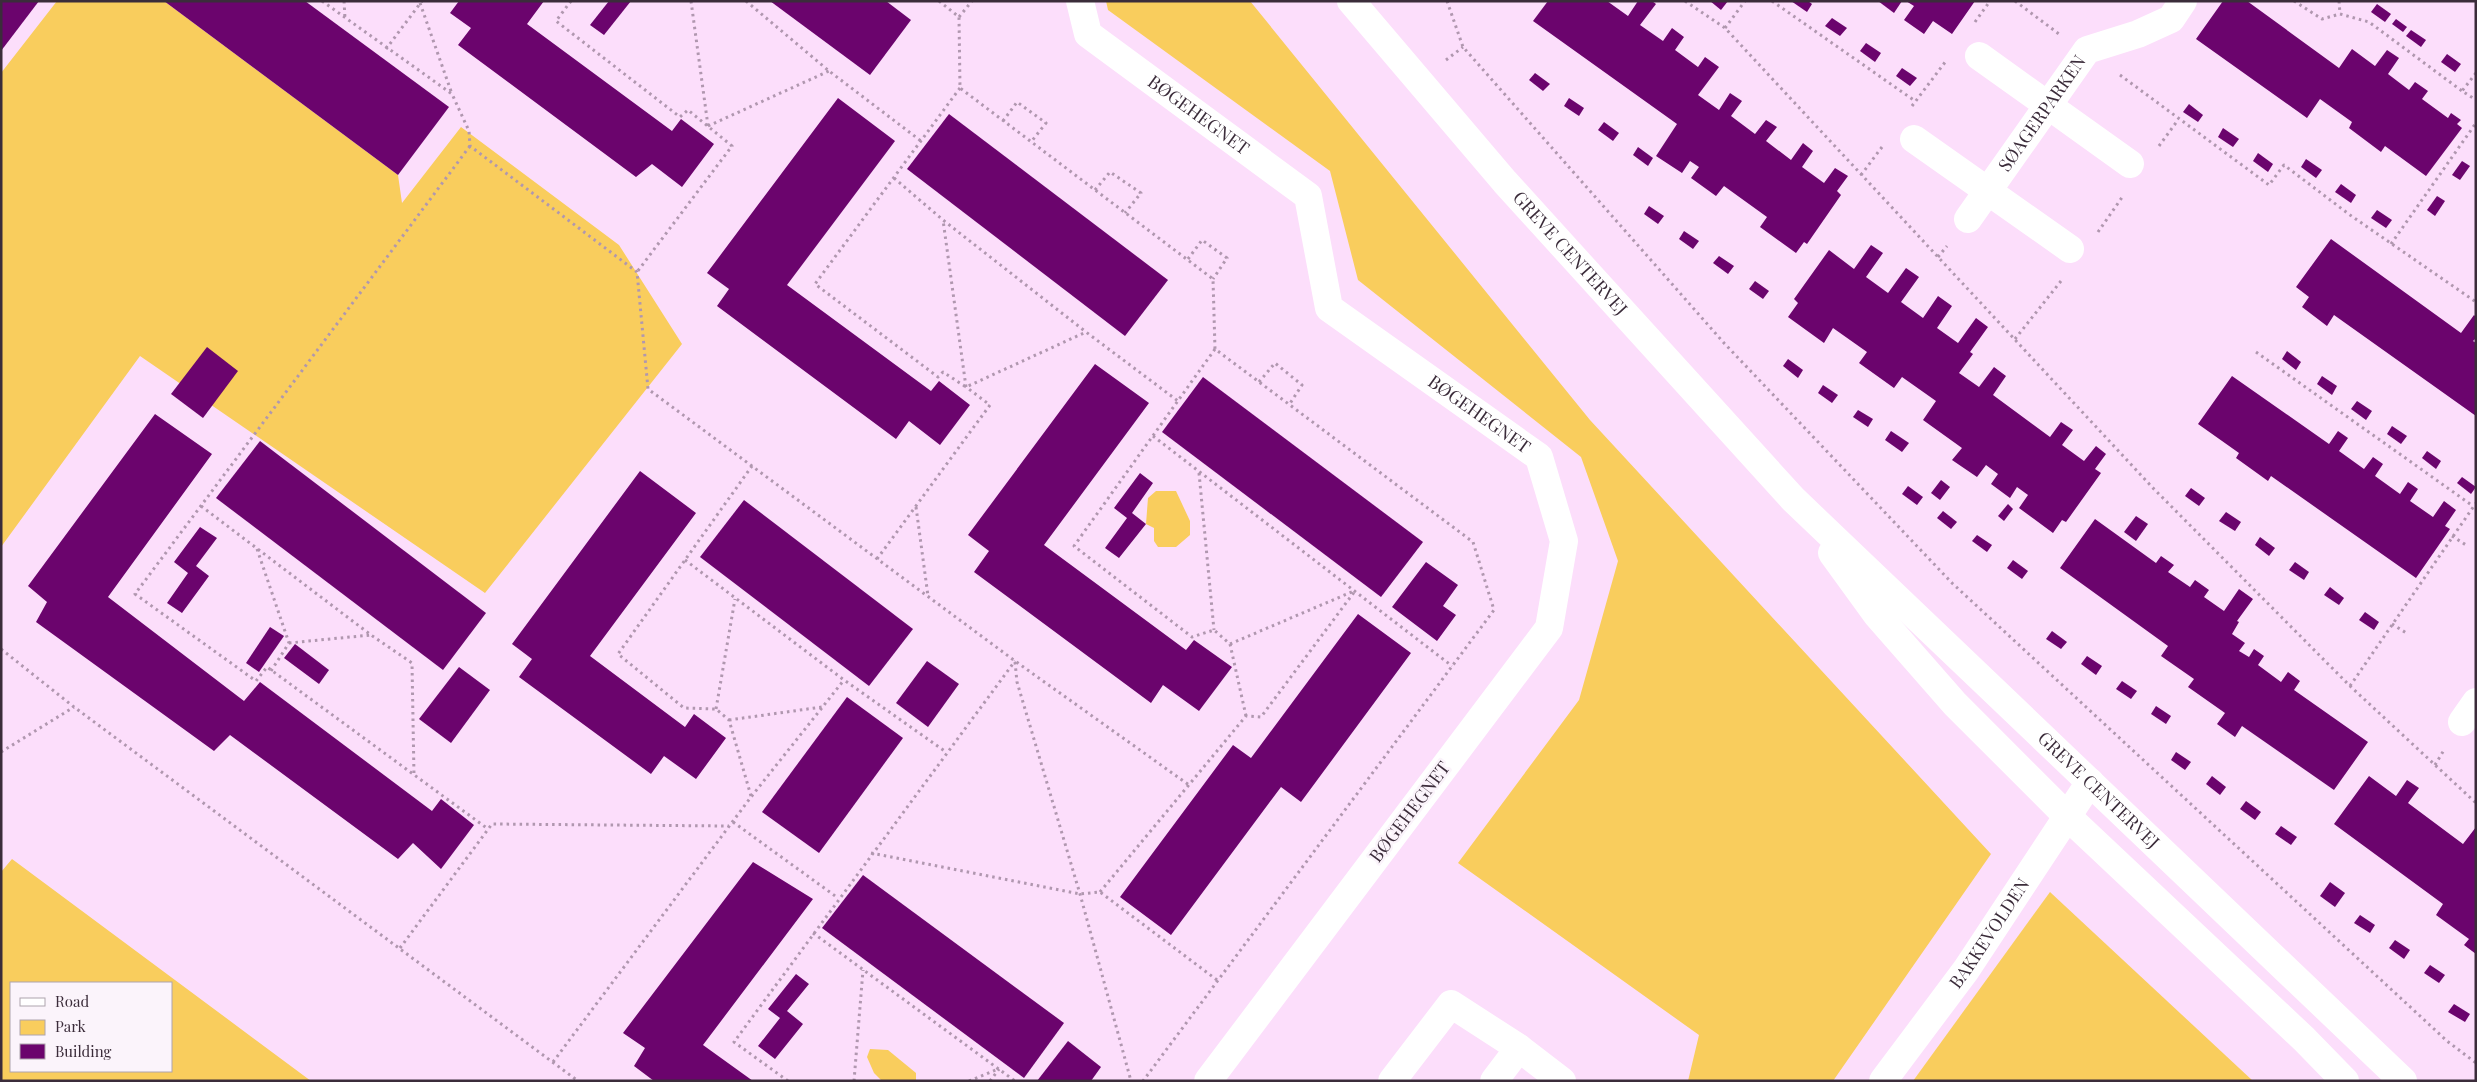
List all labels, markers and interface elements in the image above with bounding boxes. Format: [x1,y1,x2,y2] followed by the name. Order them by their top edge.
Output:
[1992,50,2091,176] street label: SØAGERPARKEN
[1143,69,1255,160] street label: BØGEHEGNET
[1508,185,1633,320] street label: GREVE CENTERVEJ
[1424,369,1536,458] street label: BØGEHEGNET
[2033,726,2165,854] street label: GREVE CENTERVEJ
[1363,756,1455,867] street label: BØGEHEGNET
[1943,873,2034,993] street label: BAKKEVOLDEN
[10,982,172,1072] legend
[55,991,89,1011] text: Road
[55,1016,87,1036] text: Park
[55,1041,112,1061] text: Building

